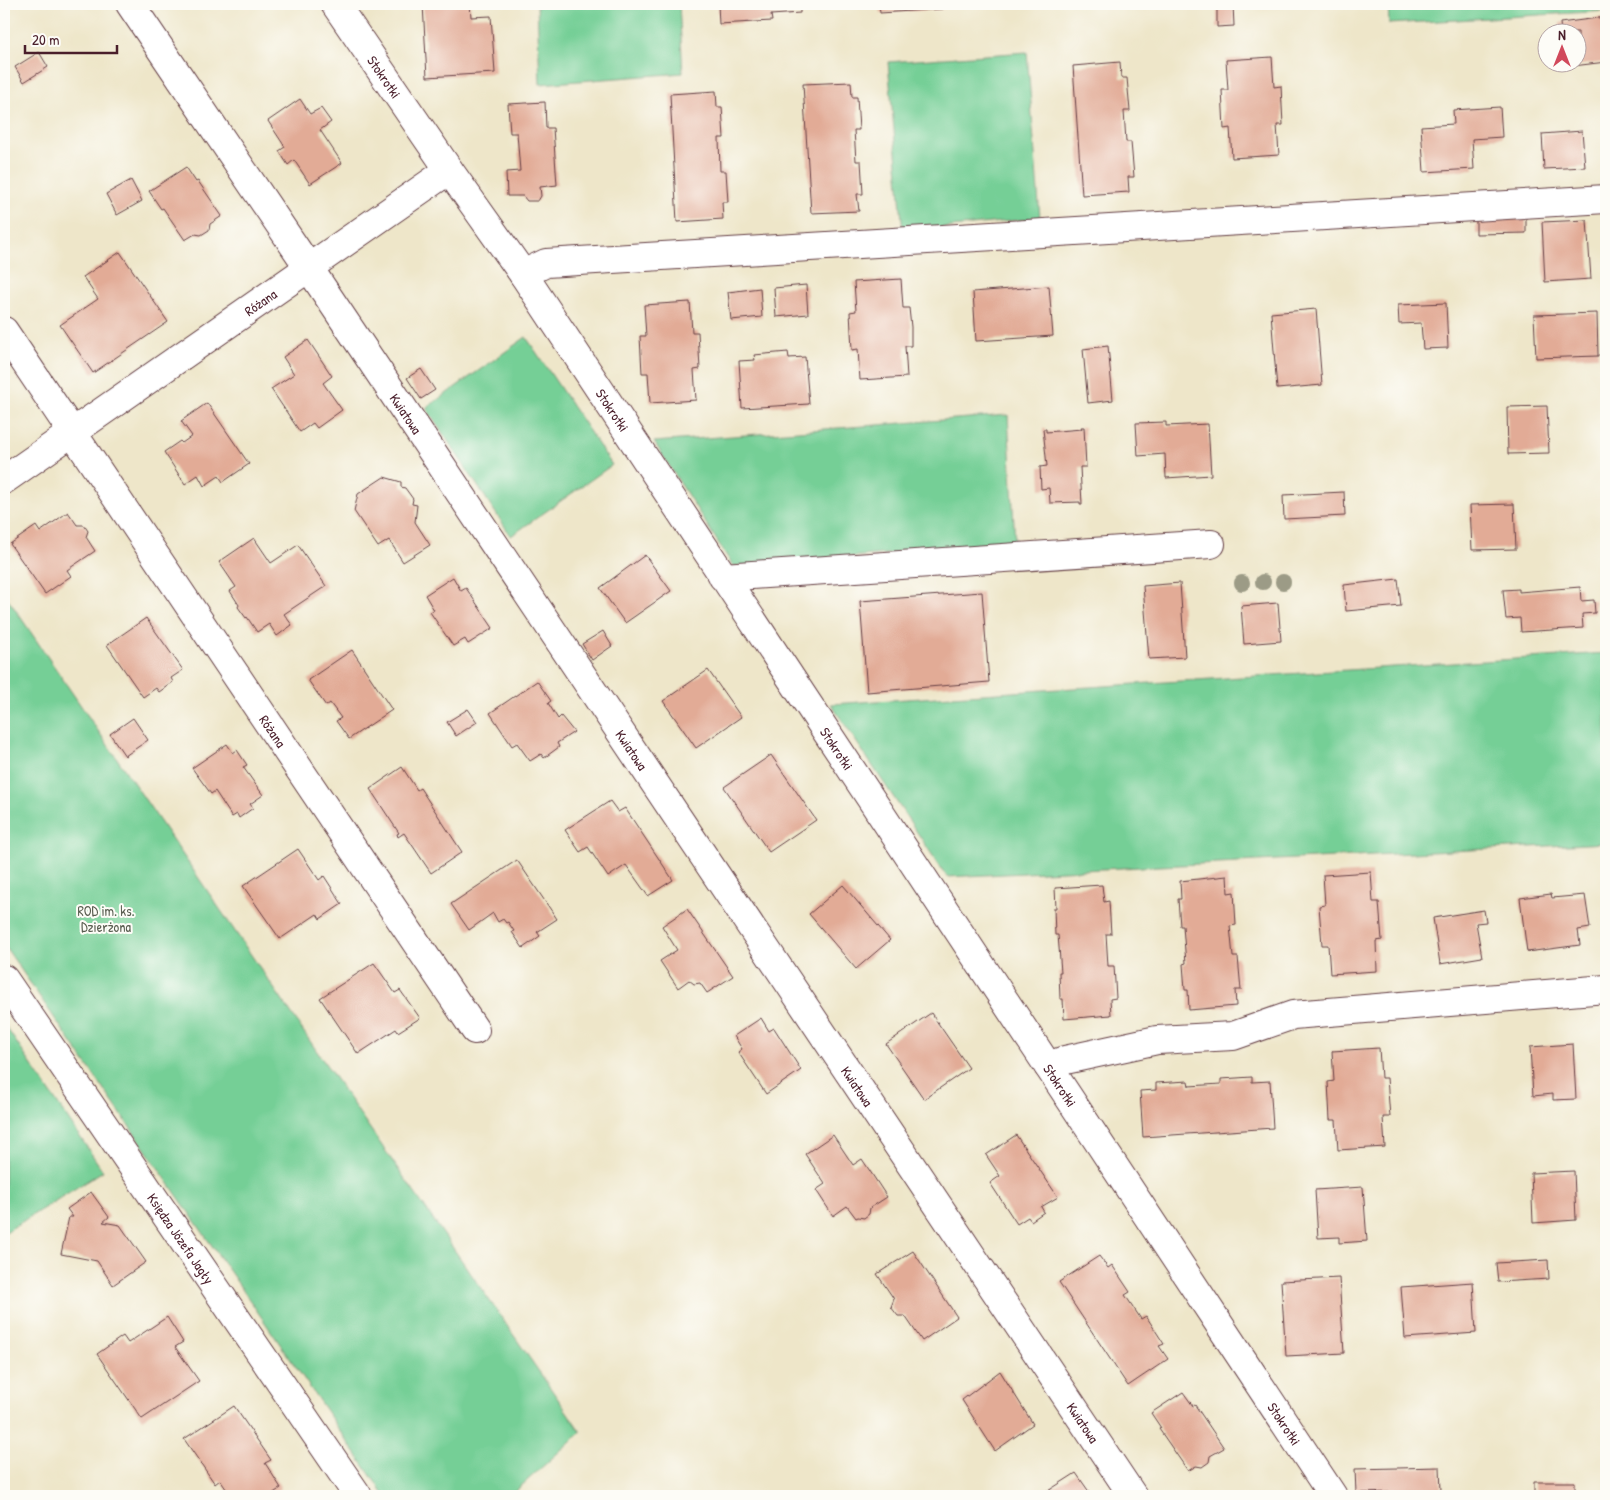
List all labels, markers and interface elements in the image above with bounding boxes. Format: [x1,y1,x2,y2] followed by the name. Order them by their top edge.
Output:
[25,22,118,54] scale bar
[1538,22,1588,72] north arrow
[1558,25,1566,44] text: N
[32,29,59,50] text: 20 m
[364,52,406,102] street label: Stokrotki
[240,283,280,320] street label: Różana
[592,385,634,435] street label: Stokrotki
[386,389,427,438] street label: Kwiatowa
[256,711,291,751] street label: Różana
[816,723,858,773] street label: Stokrotki
[612,726,653,774] street label: Kwiatowa
[77,901,135,936] park label: ROD im. ks. Dzierżona
[1040,1060,1082,1110] street label: Stokrotki
[837,1062,879,1110] street label: Kwiatowa
[144,1189,219,1288] street label: Księdza Józefa Jagły
[1063,1398,1104,1447] street label: Kwiatowa
[1264,1398,1306,1448] street label: Stokrotki

